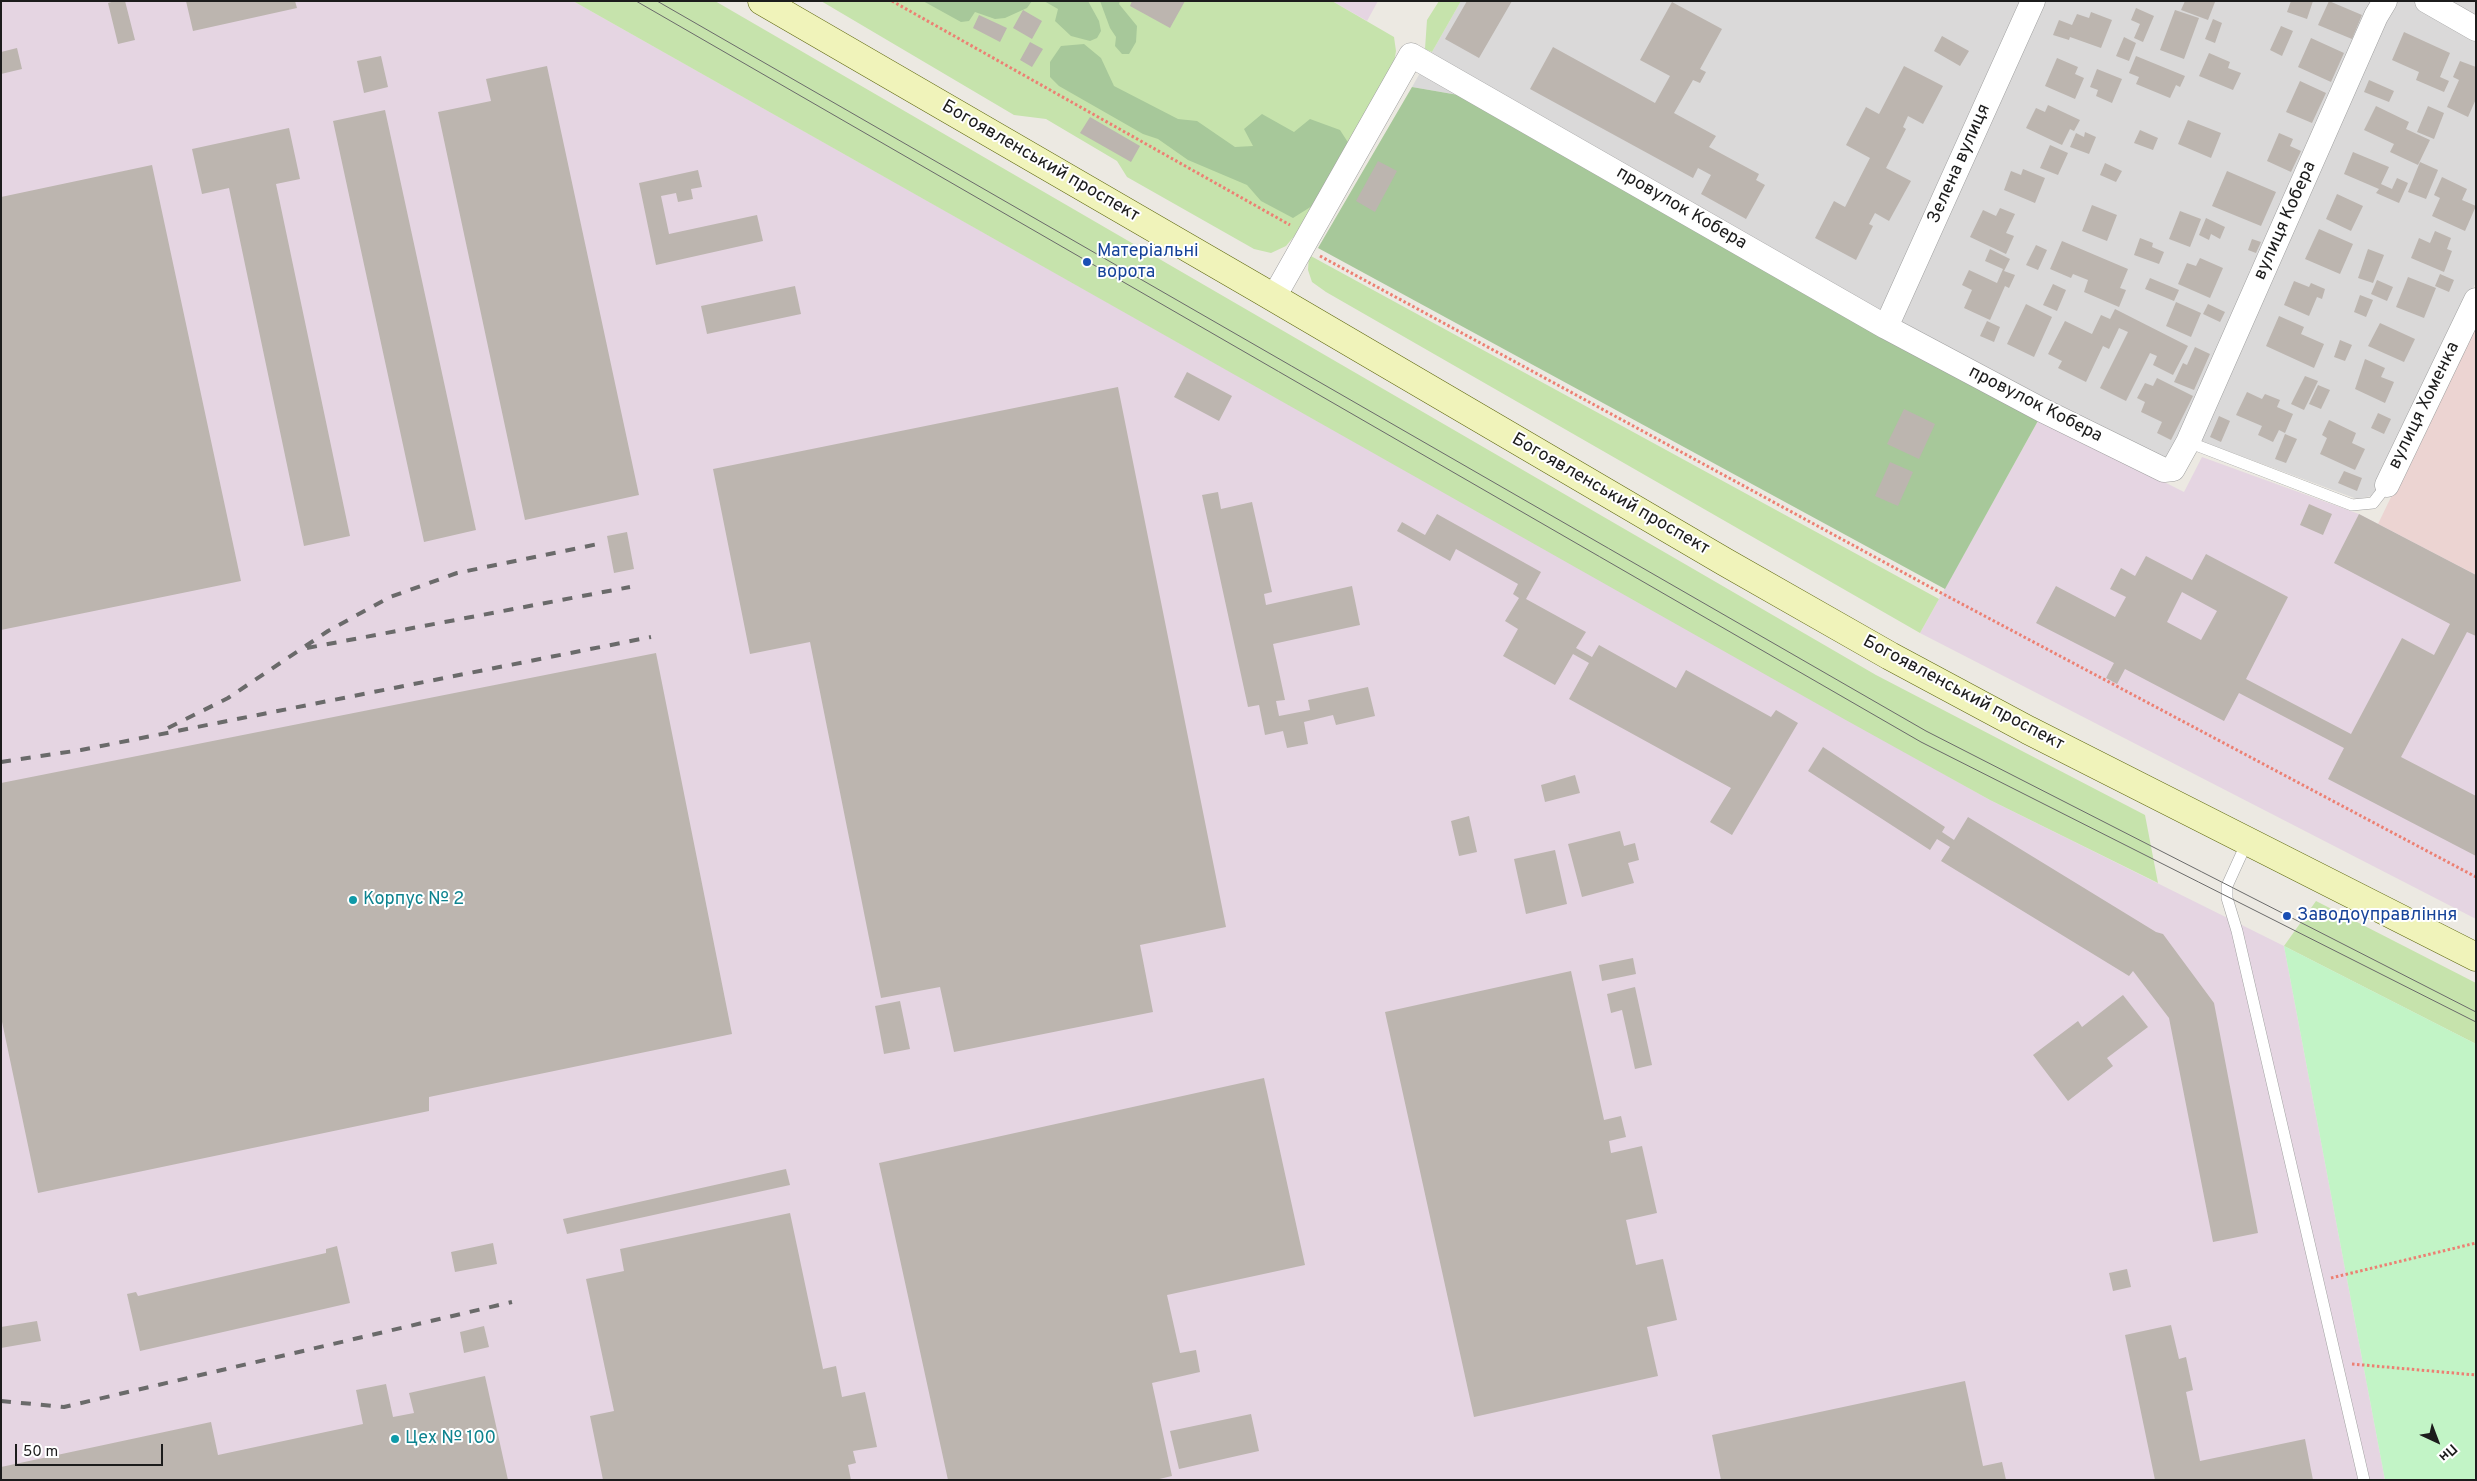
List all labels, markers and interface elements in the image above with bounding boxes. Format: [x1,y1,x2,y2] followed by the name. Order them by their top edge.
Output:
[937,96,1143,228] street label: Богоявленський проспект
[1924,101,1996,227] street label: Зелена вулиця
[2250,158,2322,284] street label: вулиця Кобера
[1612,163,1750,255] street label: провулок Кобера
[1097,241,1199,284] place label: Матеріальні ворота
[1081,256,1093,268] marker: Матеріальні ворота
[2385,339,2465,473] street label: вулиця Хоменка
[1964,362,2106,448] street label: провулок Кобера
[1507,429,1713,561] street label: Богоявленський проспект
[1859,632,2067,756] street label: Богоявленський проспект
[363,889,464,911] place label: Корпус № 2
[347,894,359,906] marker: Корпус № 2
[2297,905,2457,927] place label: Заводоуправління
[2281,910,2293,922] marker: Заводоуправління
[2412,1416,2462,1466] north arrow
[405,1428,496,1450] place label: Цех № 100
[389,1433,401,1445] marker: Цех № 100
[18,1434,165,1466] scale bar
[2435,1440,2460,1465] text: Пн
[23,1443,58,1462] text: 50 m

